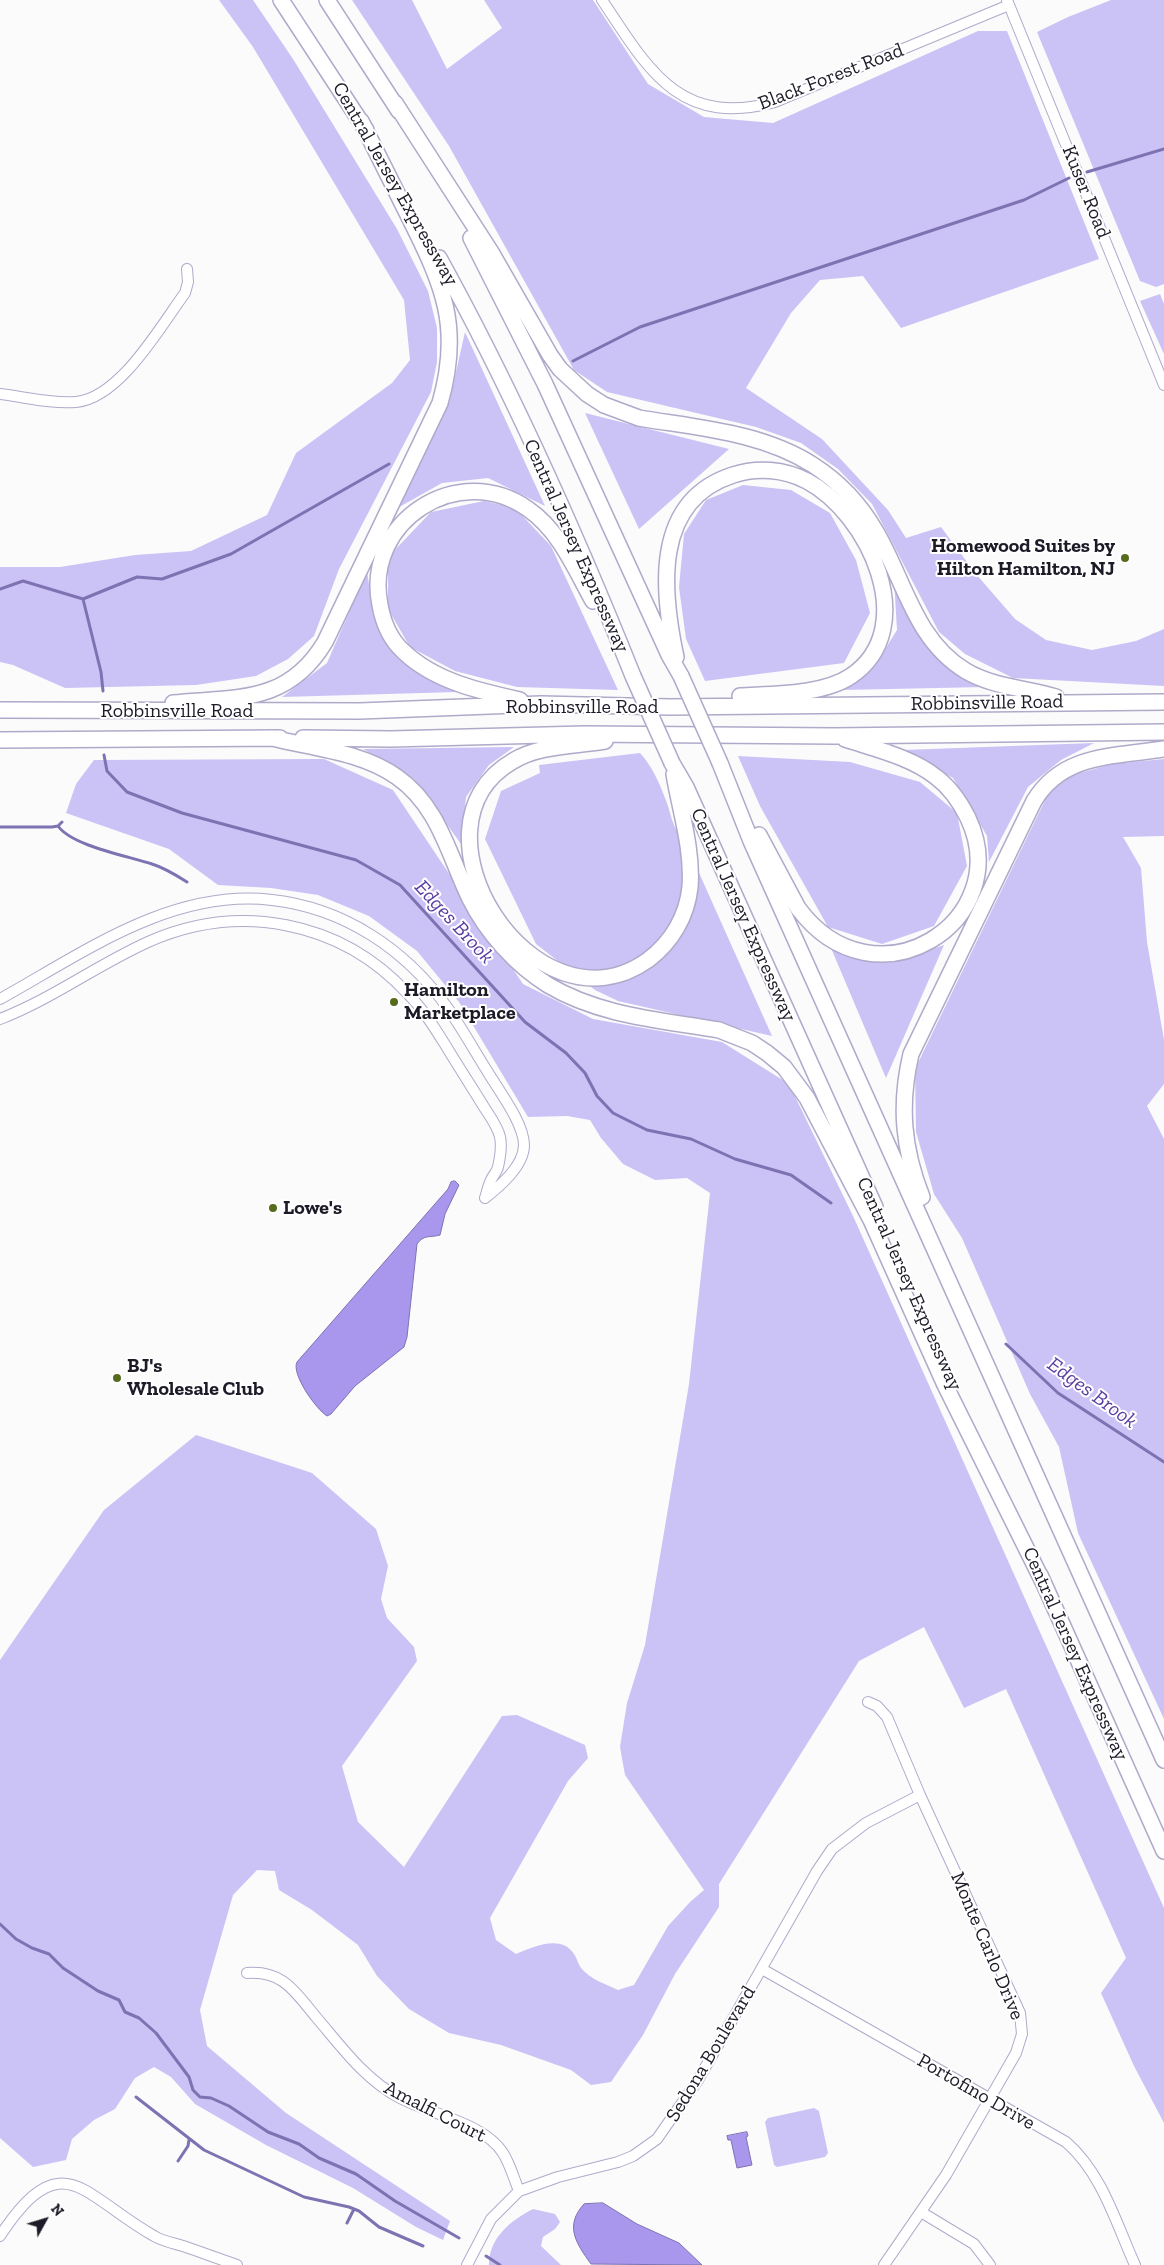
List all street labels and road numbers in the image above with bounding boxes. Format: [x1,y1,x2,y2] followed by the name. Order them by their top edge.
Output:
[755,38,907,116] street label: Black Forest Road
[327,78,463,290] street label: Central Jersey Expressway
[1057,142,1115,242] street label: Kuser Road
[518,435,634,657] street label: Central Jersey Expressway
[910,690,1064,716] street label: Robbinsville Road
[506,695,658,719] street label: Robbinsville Road
[101,699,253,723] street label: Robbinsville Road
[685,804,801,1026] street label: Central Jersey Expressway
[851,1173,967,1395] street label: Central Jersey Expressway
[1017,1543,1133,1765] street label: Central Jersey Expressway
[945,1868,1029,2024] street label: Monte Carlo Drive
[661,1982,761,2126] street label: Sedona Boulevard
[913,2049,1039,2135] street label: Portofino Drive
[380,2076,490,2148] street label: Amalfi Court

